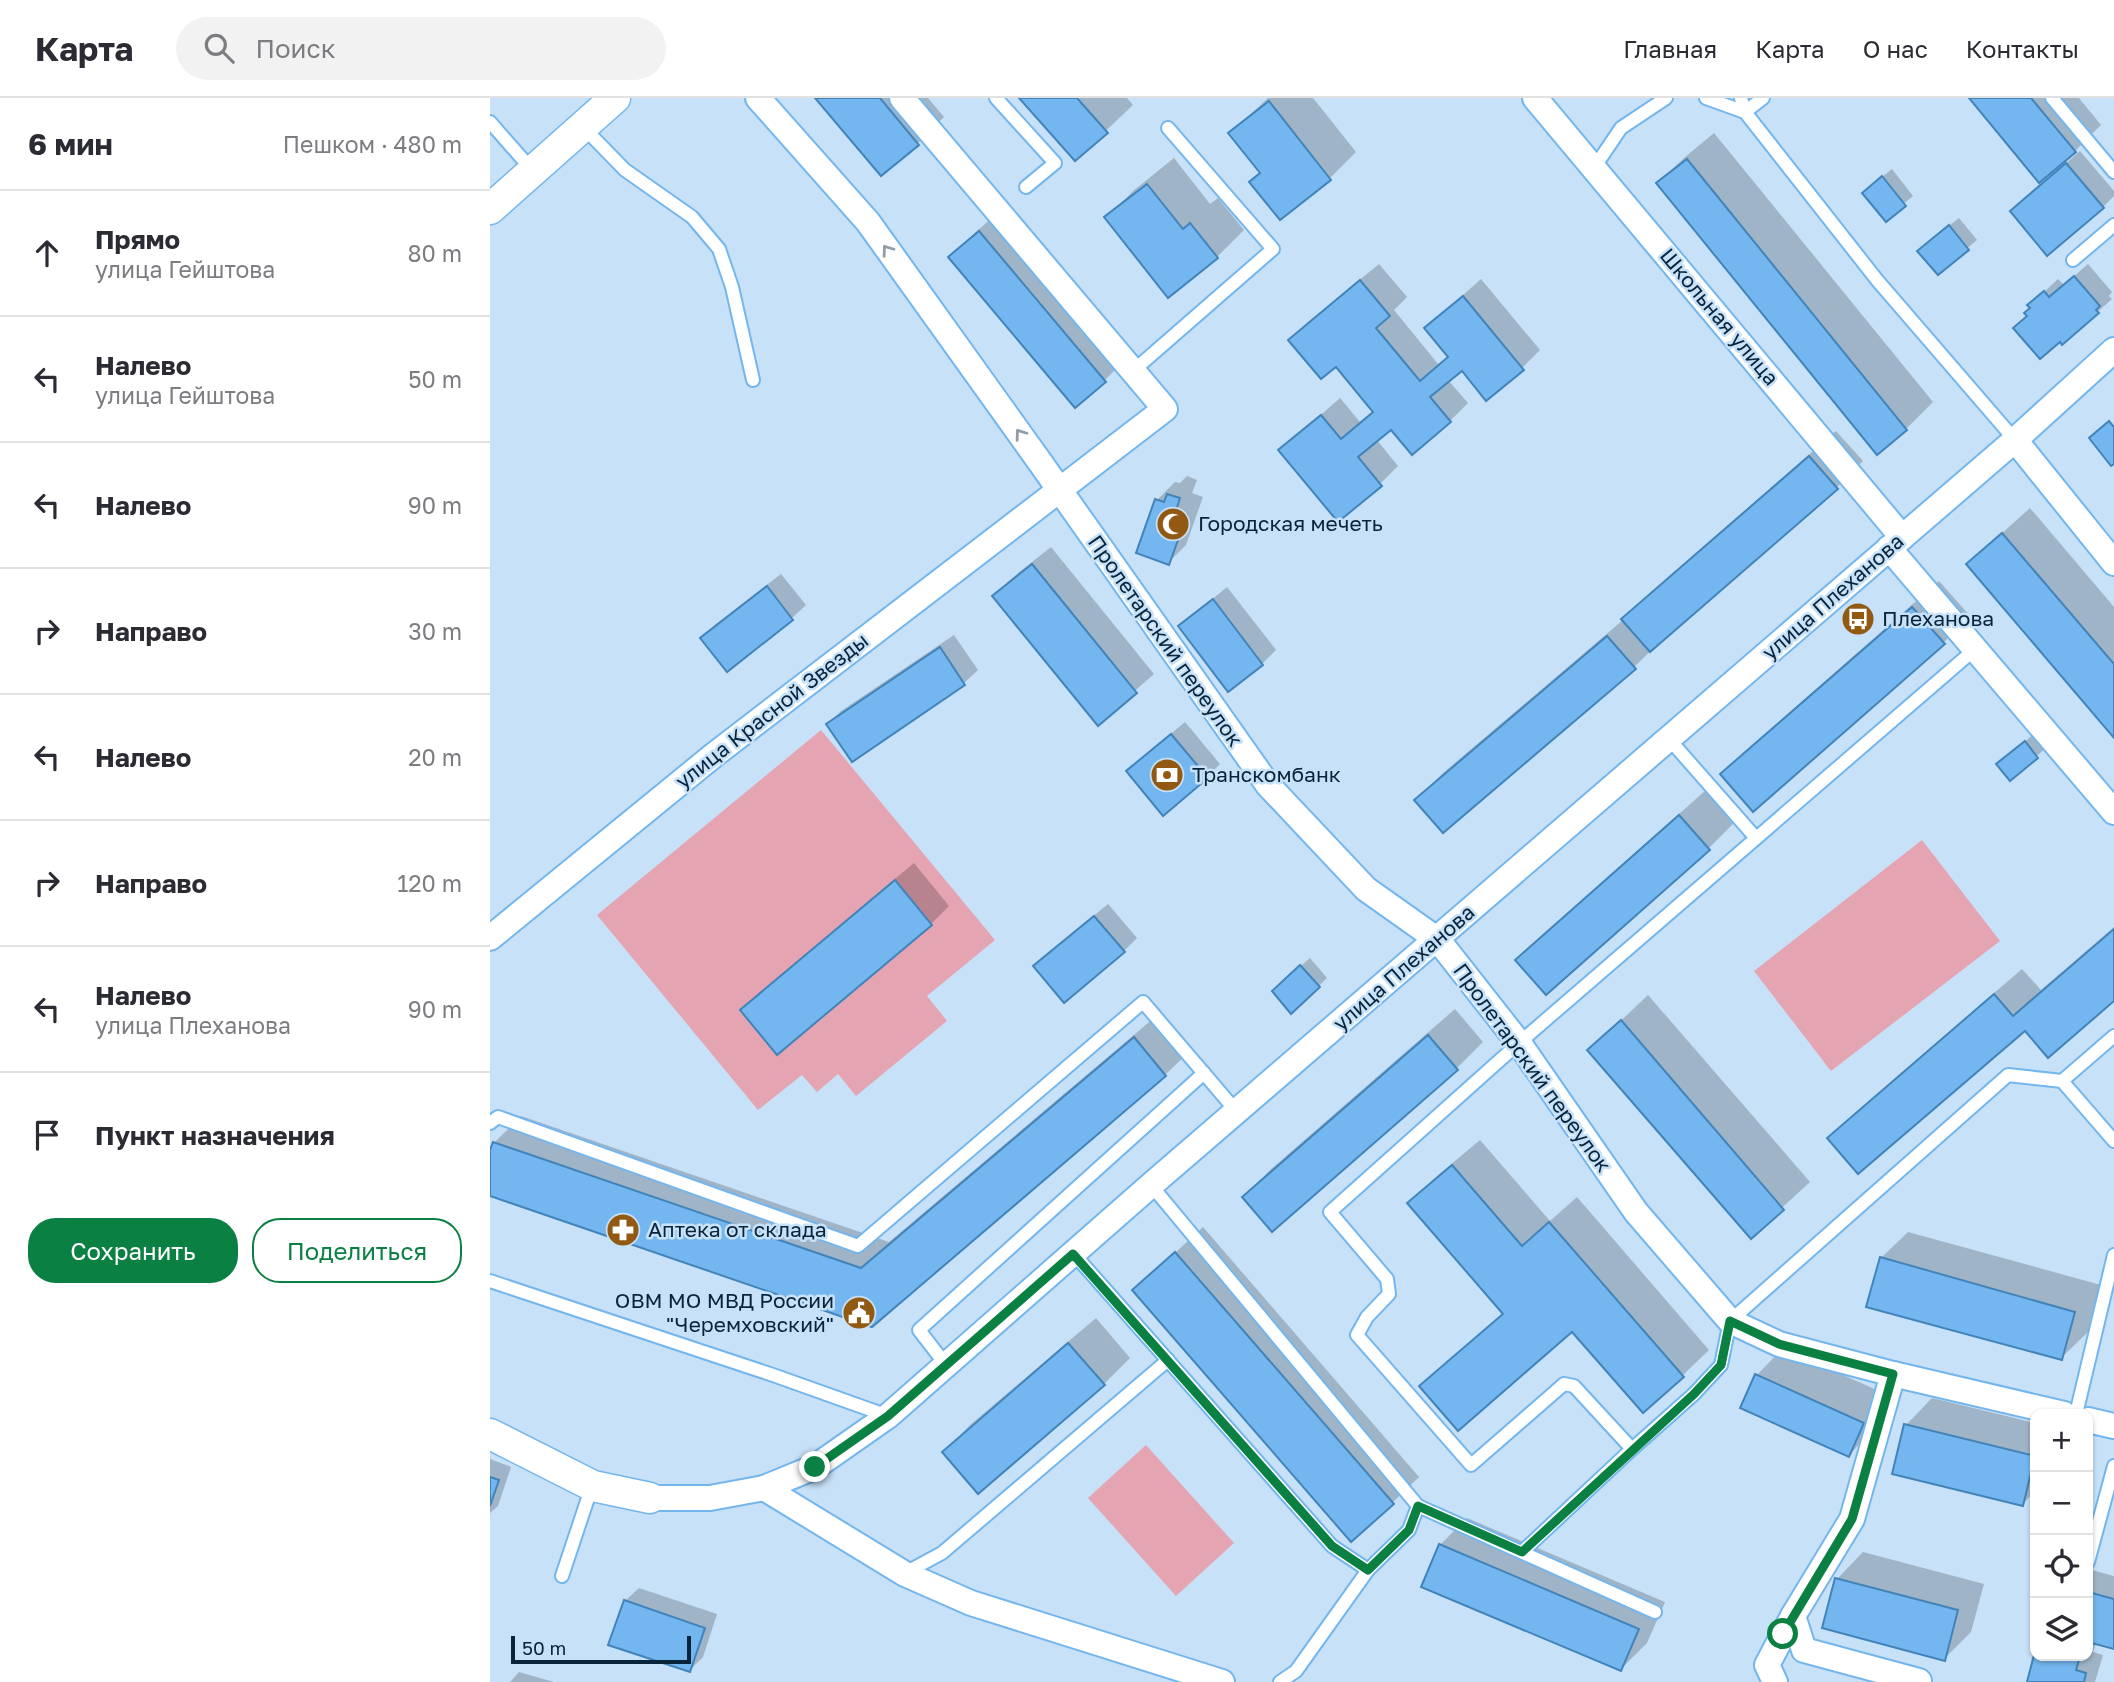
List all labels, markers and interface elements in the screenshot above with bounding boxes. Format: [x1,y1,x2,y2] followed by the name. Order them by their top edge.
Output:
[176,17,666,80] search box
[35,29,134,68] text: Карта
[200,29,238,67] icon: search
[256,33,336,64] text: Поиск
[1623,34,1717,63] text: Главная
[1755,34,1825,63] text: Карта
[1863,34,1928,63] text: О нас
[1966,34,2079,63] text: Контакты
[28,126,113,162] text: 6 мин
[283,130,462,158] text: Пешком · 480 m
[95,224,180,255] text: Прямо
[28,234,66,272] icon: ahead
[408,239,462,267] text: 80 m
[1655,242,1785,390] street label: Школьная улица
[883,245,896,258] one-way arrow
[95,255,275,283] text: улица Гейштова
[95,350,191,381] text: Налево
[28,360,66,398] icon: left
[408,365,462,393] text: 50 m
[95,381,275,409] text: улица Гейштова
[1016,430,1028,442] one-way arrow
[28,486,66,524] icon: left
[95,490,191,521] text: Налево
[408,491,462,519] text: 90 m
[1154,505,1192,543] mosque icon: Городская мечеть
[1198,510,1383,536] place label: Городская мечеть
[1756,528,1908,665] street label: улица Плеханова
[1083,530,1249,751] street label: Пролетарский переулок
[1839,600,1877,638] bus stop icon: Плеханова
[1882,605,1994,631] place label: Плеханова
[28,612,66,650] icon: right
[95,616,207,647] text: Направо
[408,617,462,645] text: 30 m
[670,627,873,794] street label: улица Красной Звезды
[28,738,66,776] icon: left
[95,742,191,773] text: Налево
[408,743,462,771] text: 20 m
[1148,756,1186,794] bank icon: Транскомбанк
[1192,761,1341,787] place label: Транскомбанк
[28,864,66,902] icon: right
[95,868,207,899] text: Направо
[397,869,462,897] text: 120 m
[1327,899,1479,1036] street label: улица Плеханова
[1448,958,1617,1177] street label: Пролетарский переулок
[95,980,191,1011] text: Налево
[28,990,66,1028] icon: left
[408,995,462,1023] text: 90 m
[95,1011,291,1039] text: улица Плеханова
[28,1116,66,1154] icon: arrive
[95,1120,335,1151] text: Пункт назначения
[604,1211,642,1249] pharmacy icon: Аптека от склада
[648,1216,827,1242] place label: Аптека от склада
[28,1218,238,1283] button: Сохранить
[252,1218,462,1283] button: Поделиться
[615,1287,834,1337] place label: ОВМ МО МВД России "Черемховский"
[840,1294,878,1332] public building icon: ОВМ МО МВД России "Черемховский"
[2030,1409,2093,1661] map controls
[2030,1409,2093,1472] button: +
[799,1451,830,1482] route end
[2030,1472,2093,1535] button: −
[2030,1535,2093,1598] button: locate
[2030,1598,2093,1661] button: layers
[1767,1618,1798,1649] route start
[511,1633,691,1665] scale bar
[522,1636,566,1659] text: 50 m

